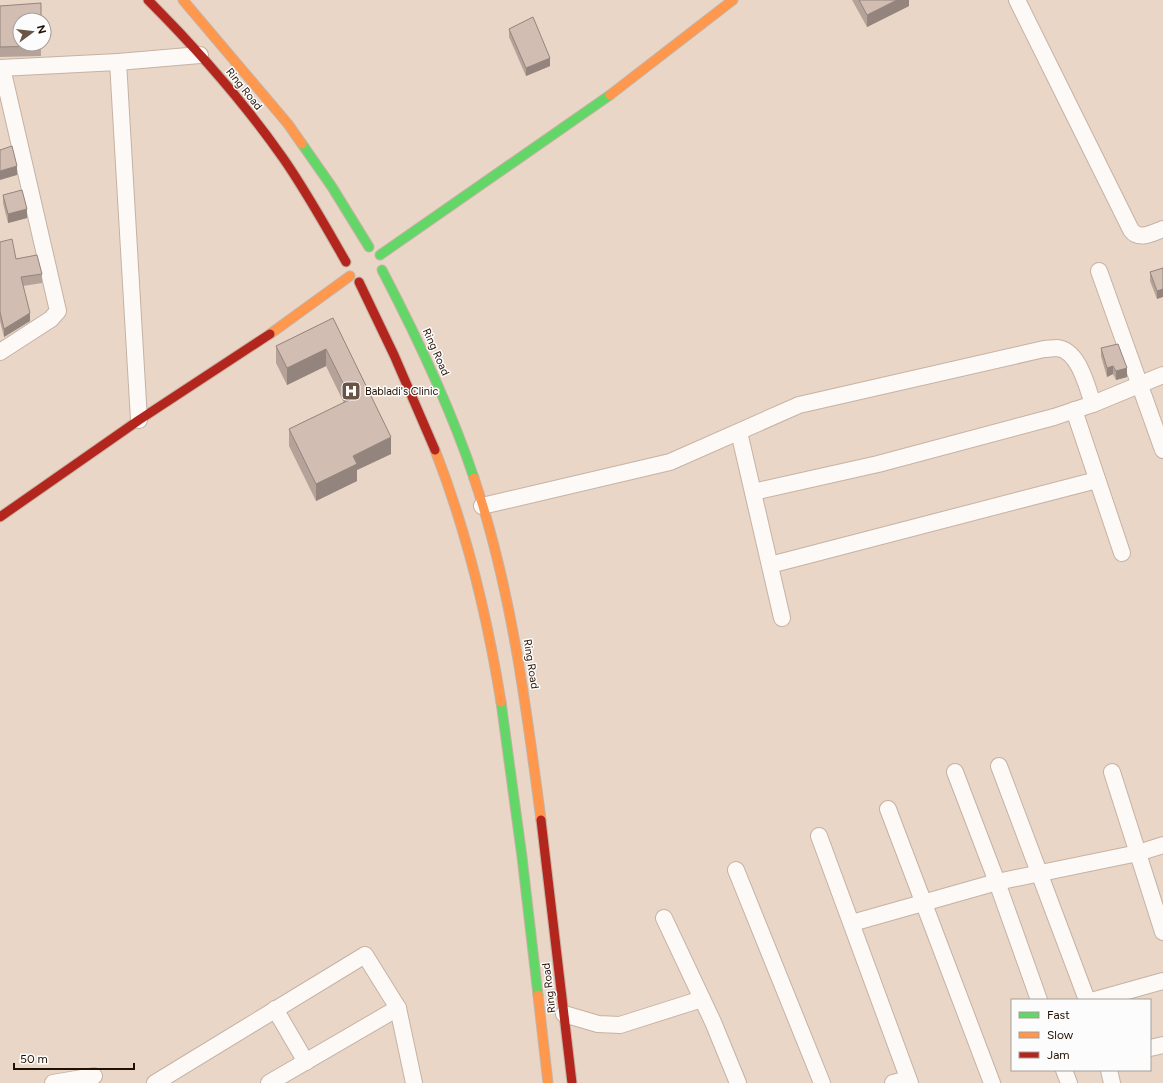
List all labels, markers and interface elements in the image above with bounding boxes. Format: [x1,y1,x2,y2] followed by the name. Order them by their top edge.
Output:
[12,12,52,52] north arrow
[34,24,49,35] text: N
[223,65,265,113] street label: Ring Road
[420,326,452,378] street label: Ring Road
[340,380,362,402] hospital icon: Babladi's Clinic
[365,385,438,398] place label: Babladi's Clinic
[521,638,541,690] street label: Ring Road
[539,962,559,1014] street label: Ring Road
[1011,999,1151,1071] legend
[1047,1008,1070,1022] text: Fast
[1047,1028,1074,1042] text: Slow
[14,1045,134,1071] scale bar
[1047,1048,1070,1062] text: Jam
[20,1052,48,1066] text: 50 m

